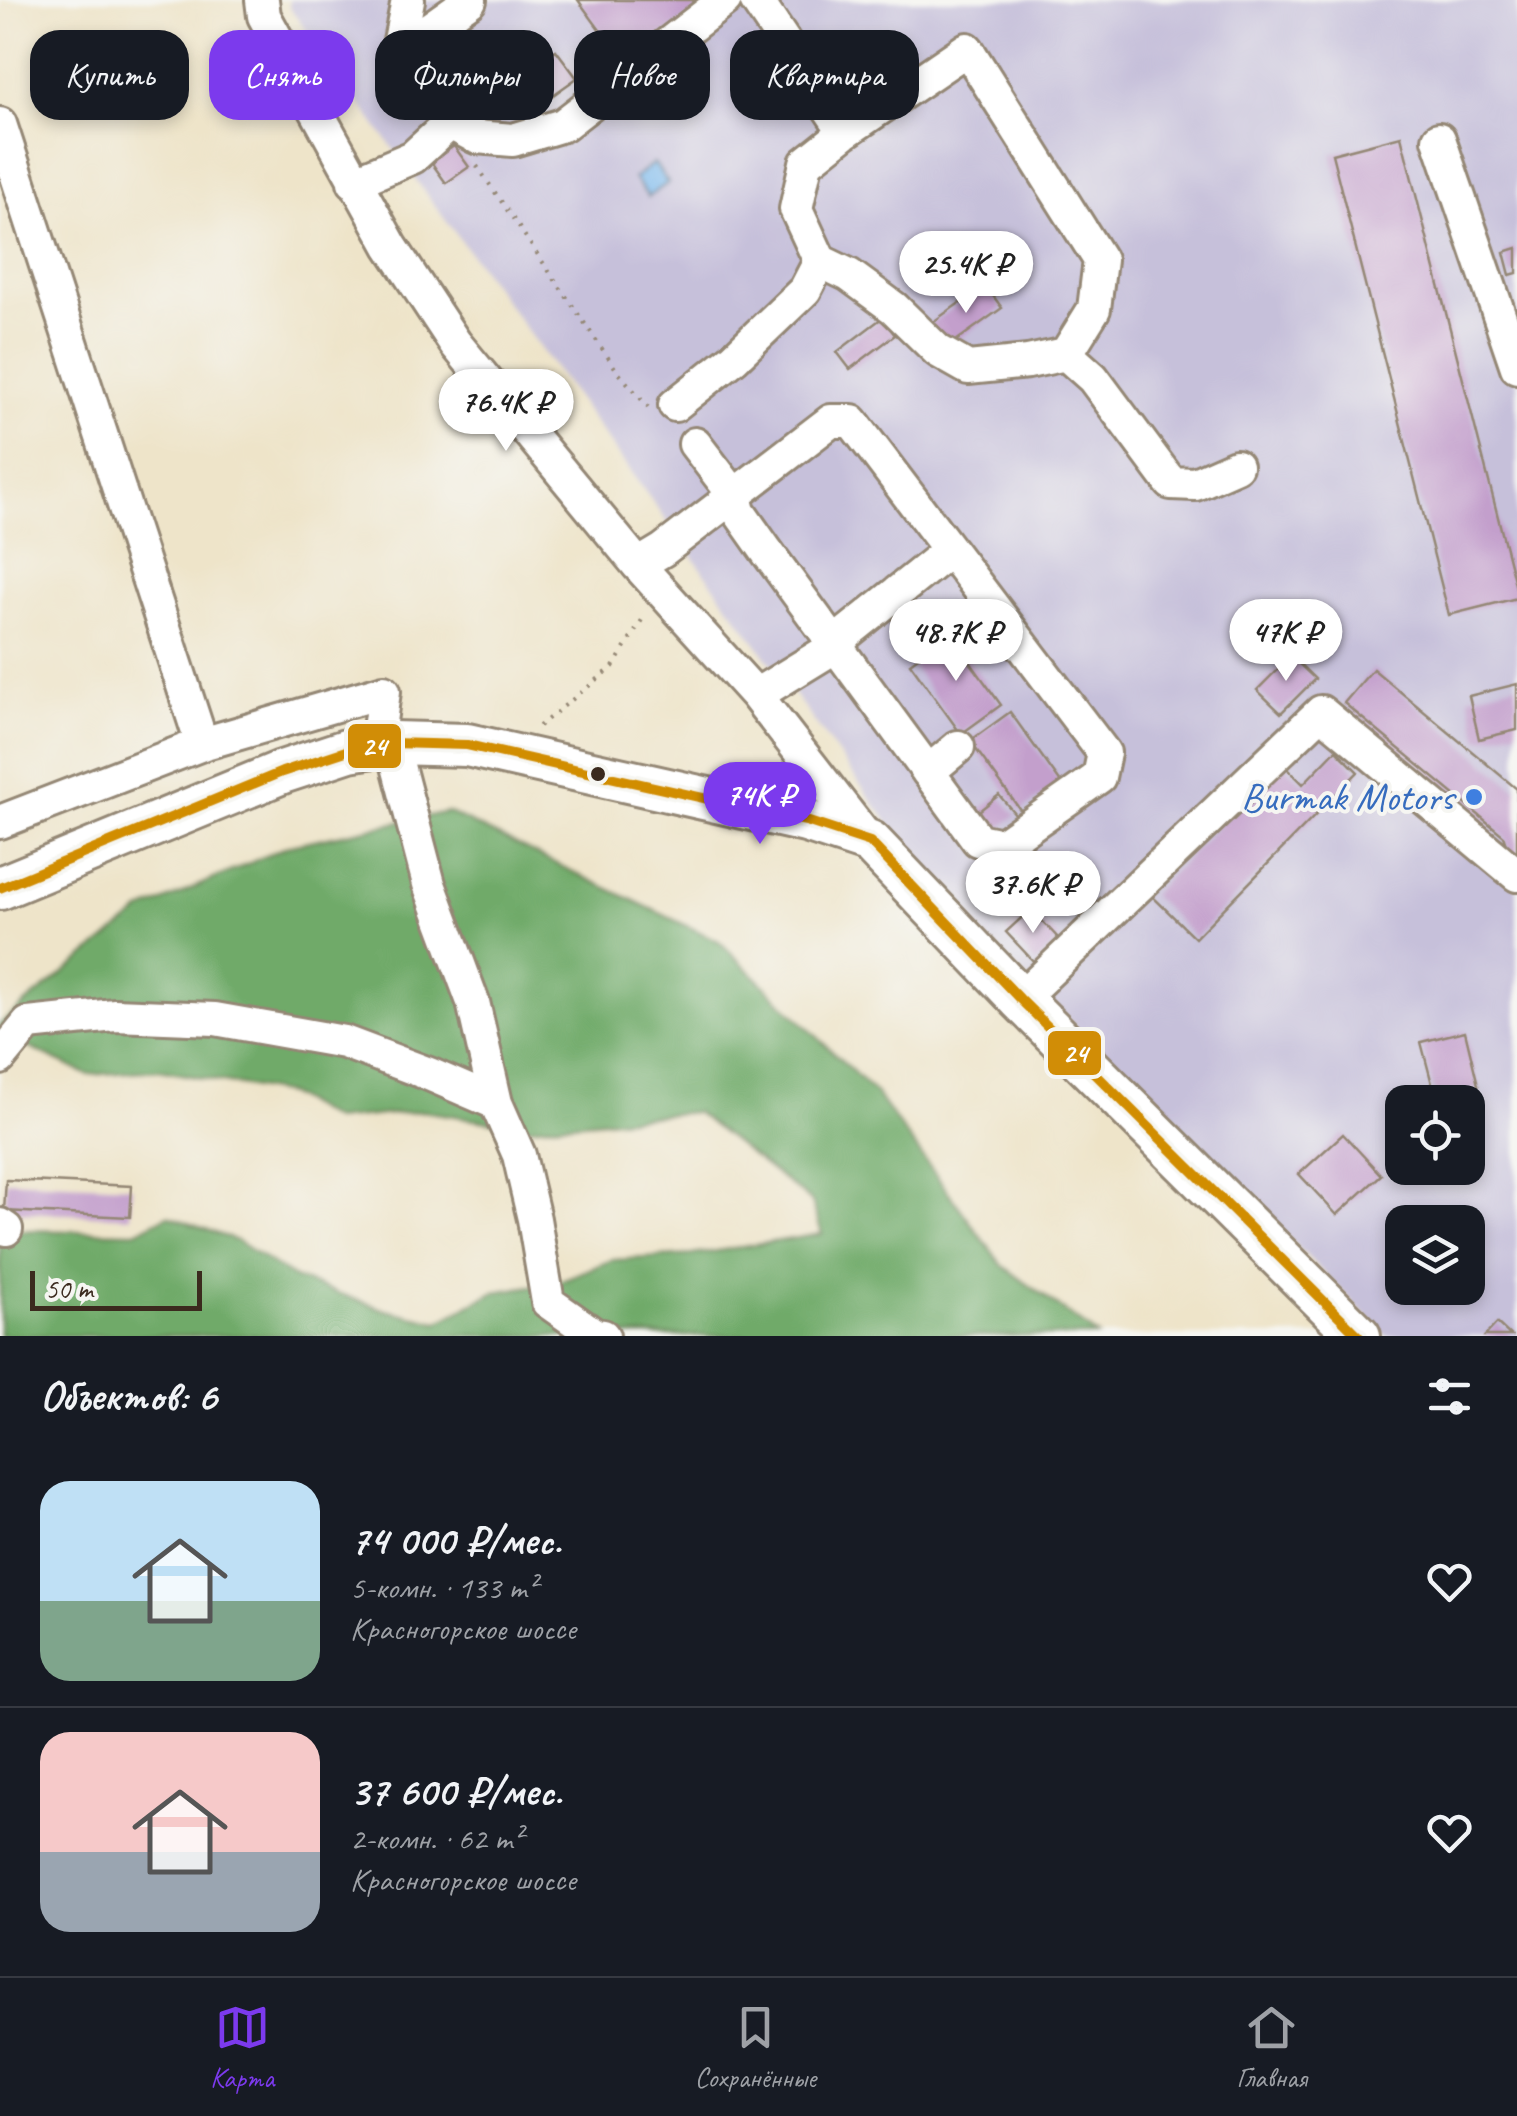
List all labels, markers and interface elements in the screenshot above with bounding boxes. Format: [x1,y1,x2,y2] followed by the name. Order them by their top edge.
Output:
[30,30,189,120] chip: Купить
[209,30,355,120] chip: Снять
[375,30,554,120] chip: Фильтры
[574,30,710,120] chip: Новое
[730,30,919,120] chip: Квартира
[874,231,1058,316] pin: 25.4K ₽
[921,243,1011,284] text: 25.4K ₽
[414,369,598,454] pin: 76.4K ₽
[461,381,551,422] text: 76.4K ₽
[864,599,1048,684] pin: 48.7K ₽
[1216,599,1356,684] pin: 47K ₽
[911,611,1001,652] text: 48.7K ₽
[1251,611,1321,652] text: 47K ₽
[346,722,403,770] line badge: 24
[361,729,390,764] text: 24
[690,762,830,847] pin: 74K ₽
[588,764,608,784] unlabelled marker
[1241,772,1457,822] place label: Burmak Motors
[725,774,795,815] text: 74K ₽
[1463,786,1485,808] marker: Burmak Motors
[941,851,1125,936] pin: 37.6K ₽
[988,863,1078,904] text: 37.6K ₽
[1046,1029,1103,1077] line badge: 24
[1062,1036,1091,1071] text: 24
[1385,1085,1485,1305] map controls
[1385,1085,1485,1185] button: locate
[1385,1205,1485,1305] button: layers
[30,1266,202,1310] scale bar
[45,1271,93,1306] text: 50 m
[1422,1369,1477,1424] icon: filters
[40,1370,217,1423] text: Объектов: 6
[350,1514,561,1567] text: 74 000 ₽/мес.
[120,1521,240,1641] icon: home
[1422,1554,1477,1609] icon: heart
[350,1567,537,1608] text: 5-комн. · 133 m²
[350,1608,576,1649] text: Красногорское шоссе
[350,1765,562,1818] text: 37 600 ₽/мес.
[120,1772,240,1892] icon: home
[1422,1805,1477,1860] icon: heart
[350,1818,522,1859] text: 2-комн. · 62 m²
[350,1859,576,1900] text: Красногорское шоссе
[210,2000,274,2095] tab: Карта
[695,2000,816,2095] tab: Сохранённые
[1237,2000,1307,2095] tab: Главная

